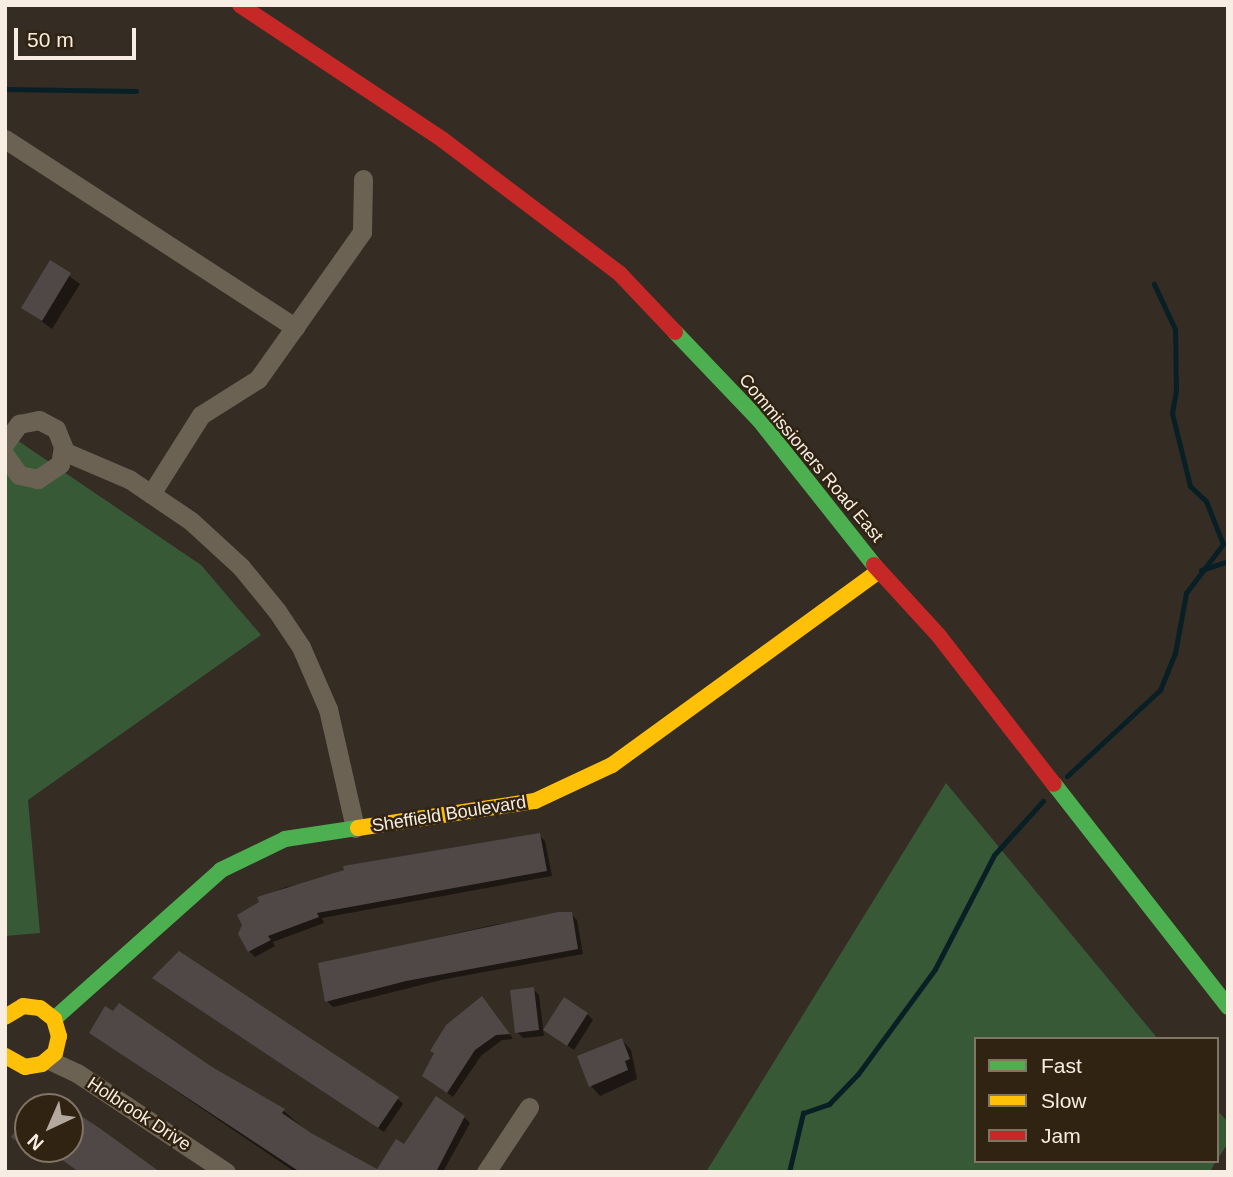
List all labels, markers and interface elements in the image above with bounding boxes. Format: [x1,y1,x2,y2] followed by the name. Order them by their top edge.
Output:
[18,14,140,58] scale bar
[27,28,74,51] text: 50 m
[734,369,888,547] street label: Commissioners Road East
[370,791,528,837] street label: Sheffield Boulevard
[974,1037,1219,1163] legend
[1041,1054,1082,1077] text: Fast
[83,1073,195,1155] street label: Holbrook Drive
[1041,1089,1087,1112] text: Slow
[14,1093,84,1163] north arrow
[1041,1124,1081,1147] text: Jam
[23,1130,48,1154] text: N

